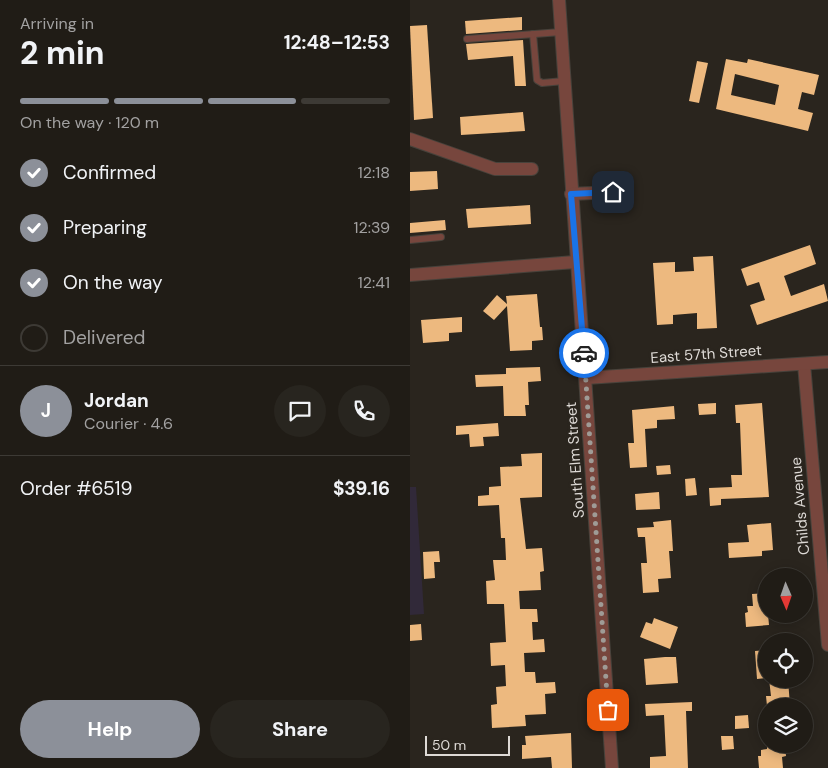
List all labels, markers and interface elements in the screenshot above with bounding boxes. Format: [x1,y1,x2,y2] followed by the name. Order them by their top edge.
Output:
[20,13,94,34] text: Arriving in
[284,30,390,55] text: 12:48–12:53
[20,32,105,74] text: 2 min
[20,112,159,133] text: On the way · 120 m
[20,159,48,187] icon: check
[63,160,156,185] text: Confirmed
[358,162,390,183] text: 12:18
[592,171,634,213] pin
[599,178,627,206] icon: home
[20,214,48,242] icon: check
[63,215,147,240] text: Preparing
[354,217,390,238] text: 12:39
[20,269,48,297] icon: check
[63,270,163,295] text: On the way
[358,272,390,293] text: 12:41
[63,325,145,350] text: Delivered
[559,328,609,378] courier
[570,339,598,367] icon: car
[650,340,762,368] street label: East 57th Street
[274,385,326,437] button: chat
[338,385,390,437] button: phone
[84,388,149,413] text: Jordan
[41,398,51,423] text: J
[561,401,589,519] street label: South Elm Street
[84,413,173,434] text: Courier · 4.6
[786,456,814,556] street label: Childs Avenue
[20,476,132,501] text: Order #6519
[333,476,390,501] text: $39.16
[758,568,812,622] north arrow
[758,568,813,753] map controls
[758,633,813,688] button: locate
[587,689,629,731] pin
[594,696,622,724] icon: bag
[758,698,813,753] button: layers
[20,700,200,758] button: Help
[210,700,390,758] button: Share
[425,733,510,756] scale bar
[432,736,466,754] text: 50 m

